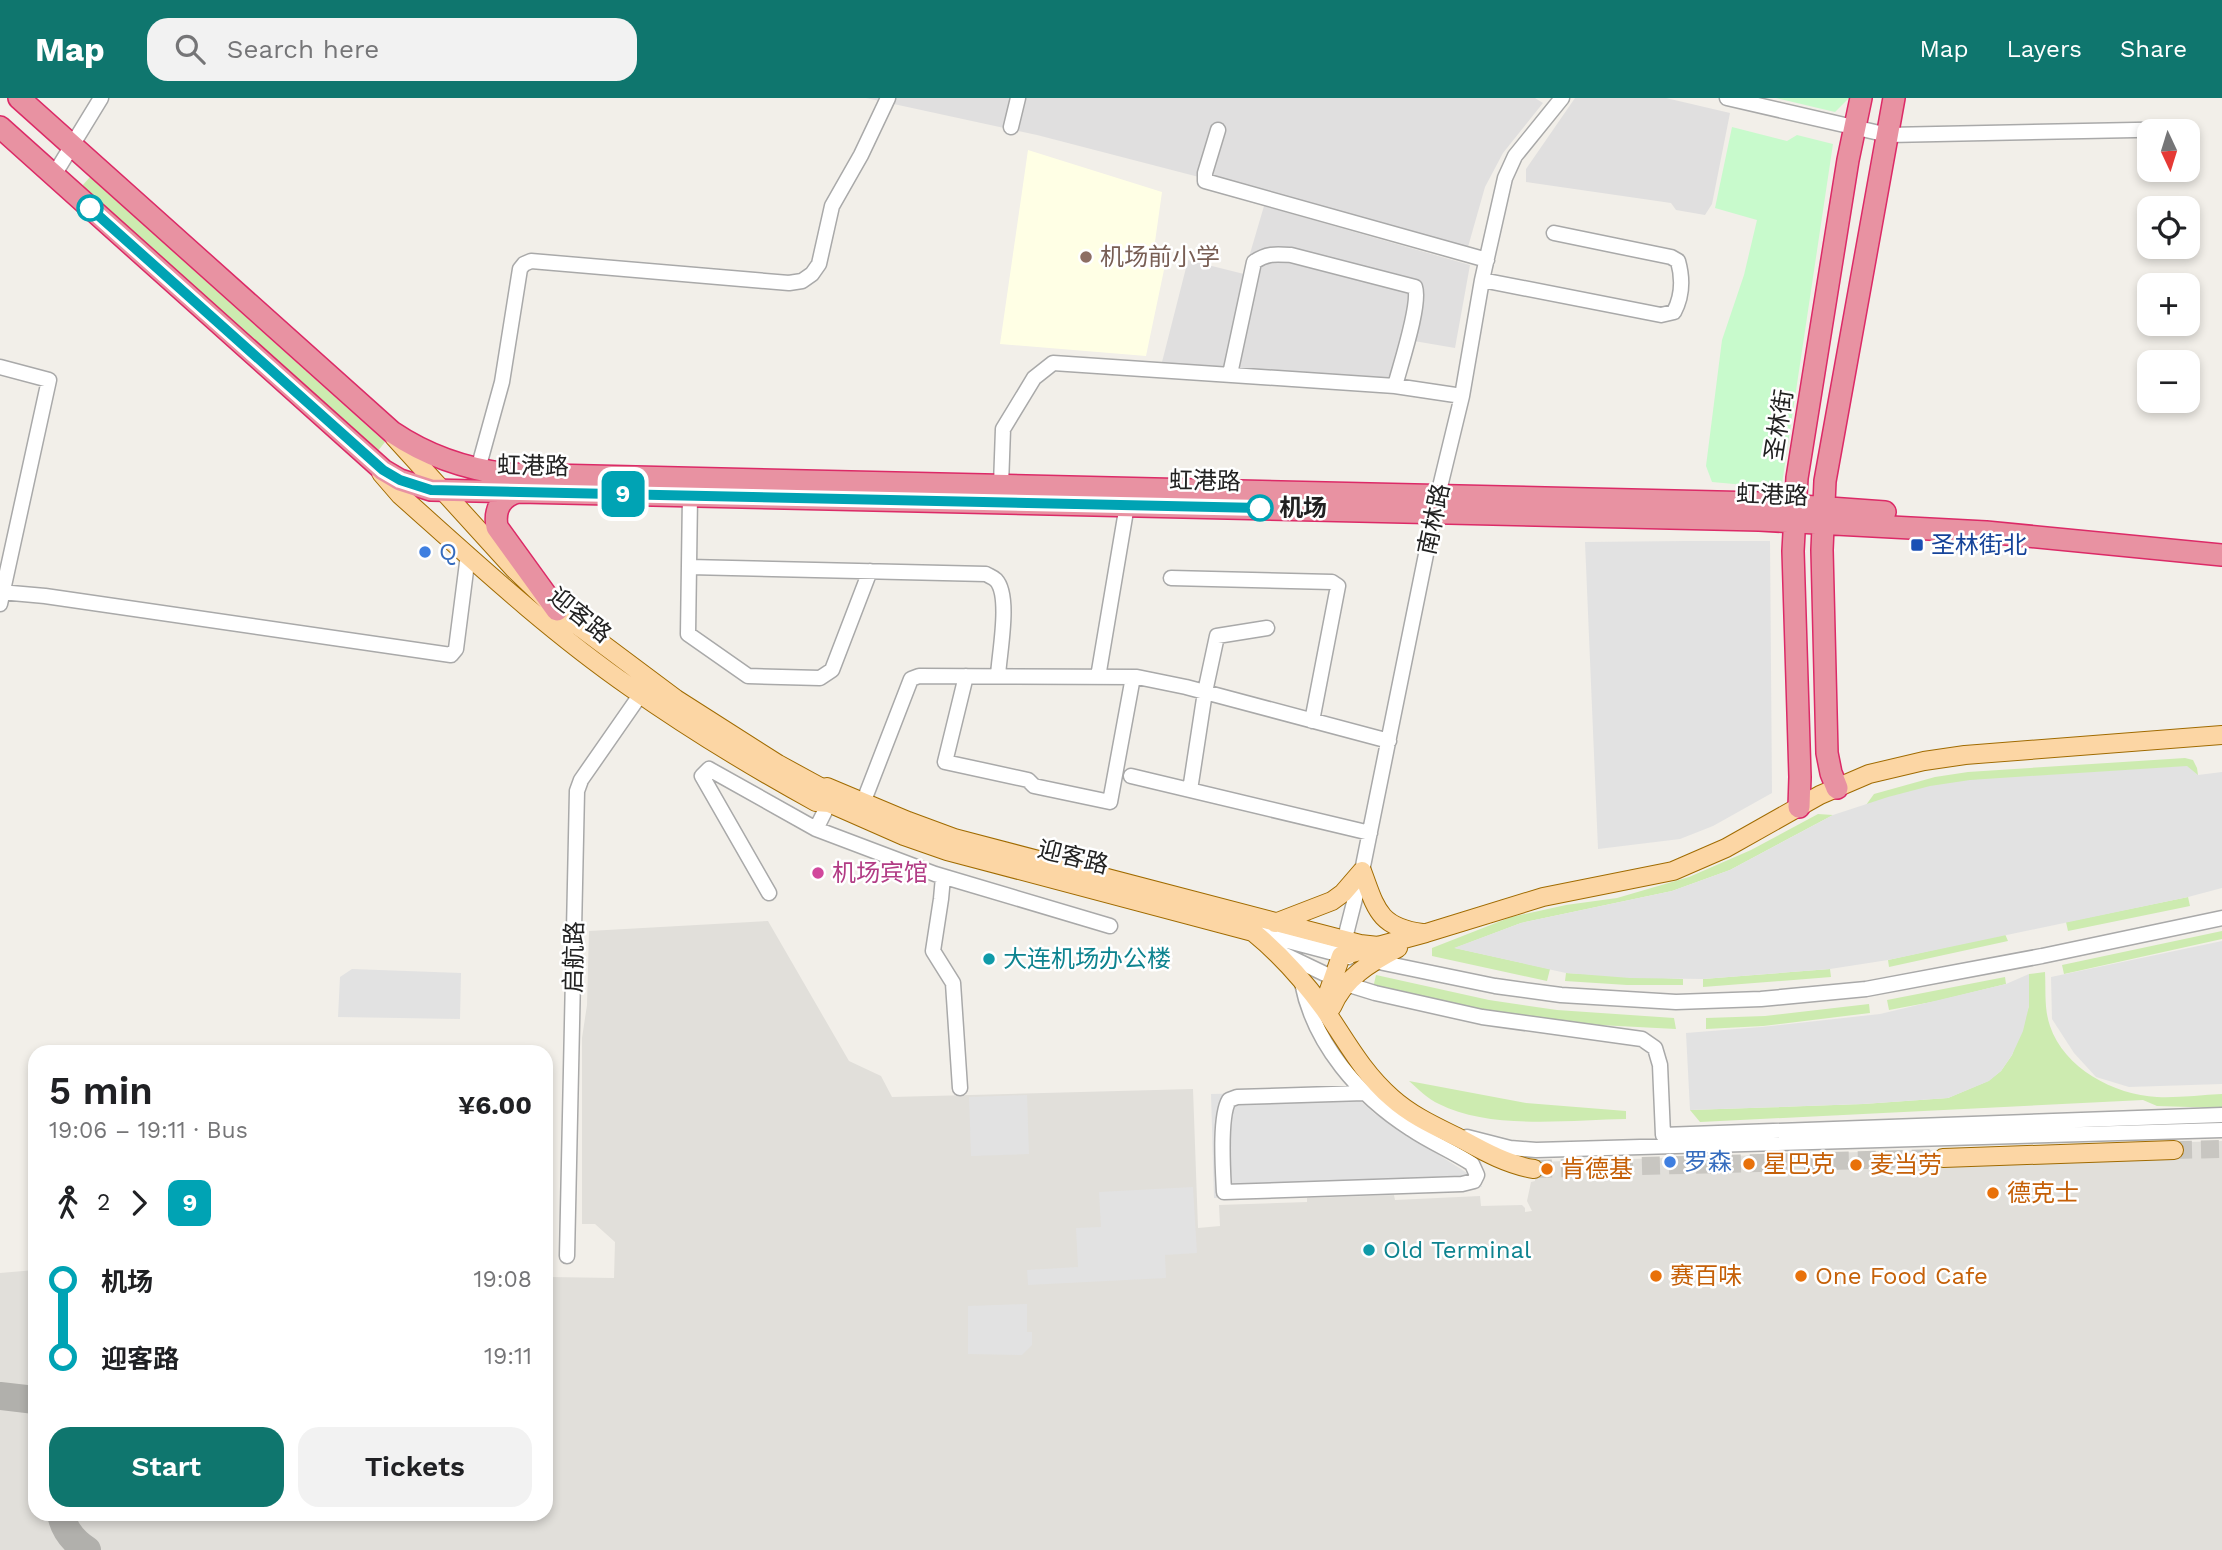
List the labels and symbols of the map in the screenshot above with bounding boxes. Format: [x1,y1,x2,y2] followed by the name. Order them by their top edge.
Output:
[2137,119,2200,182] north arrow
[77,195,103,221] unlabelled marker
[1100,243,1220,271] place label: 机场前小学
[1078,249,1094,265] marker: 机场前小学
[1760,387,1798,463] street label: 圣林街
[497,451,569,481] street label: 虹港路
[1169,466,1241,496] street label: 虹港路
[600,471,646,517] line badge: 9
[1736,480,1808,510] street label: 虹港路
[1413,481,1455,557] street label: 南林路
[1279,494,1327,522] place label: 机场
[1247,495,1273,521] marker: 机场
[1931,531,2027,559] place label: 圣林街北
[1909,537,1925,553] marker: 圣林街北
[439,538,457,566] place label: Q
[417,544,433,560] marker: Q
[543,581,617,649] street label: 迎客路
[1035,835,1111,879] street label: 迎客路
[832,859,928,887] place label: 机场宾馆
[810,865,826,881] marker: 机场宾馆
[559,921,589,993] street label: 启航路
[1003,945,1171,973] place label: 大连机场办公楼
[981,951,997,967] marker: 大连机场办公楼
[1684,1148,1732,1176] place label: 罗森
[1763,1150,1835,1178] place label: 星巴克
[1870,1151,1942,1179] place label: 麦当劳
[1662,1154,1678,1170] marker: 罗森
[1561,1155,1633,1183] place label: 肯德基
[1741,1156,1757,1172] marker: 星巴克
[1848,1157,1864,1173] marker: 麦当劳
[1539,1161,1555,1177] marker: 肯德基
[2007,1179,2079,1207] place label: 德克士
[1985,1185,2001,1201] marker: 德克士
[1383,1236,1532,1264] place label: Old Terminal
[1361,1242,1377,1258] marker: Old Terminal
[1670,1262,1742,1290] place label: 赛百味
[1815,1262,1988,1290] place label: One Food Cafe
[1648,1268,1664,1284] marker: 赛百味
[1793,1268,1809,1284] marker: One Food Cafe

